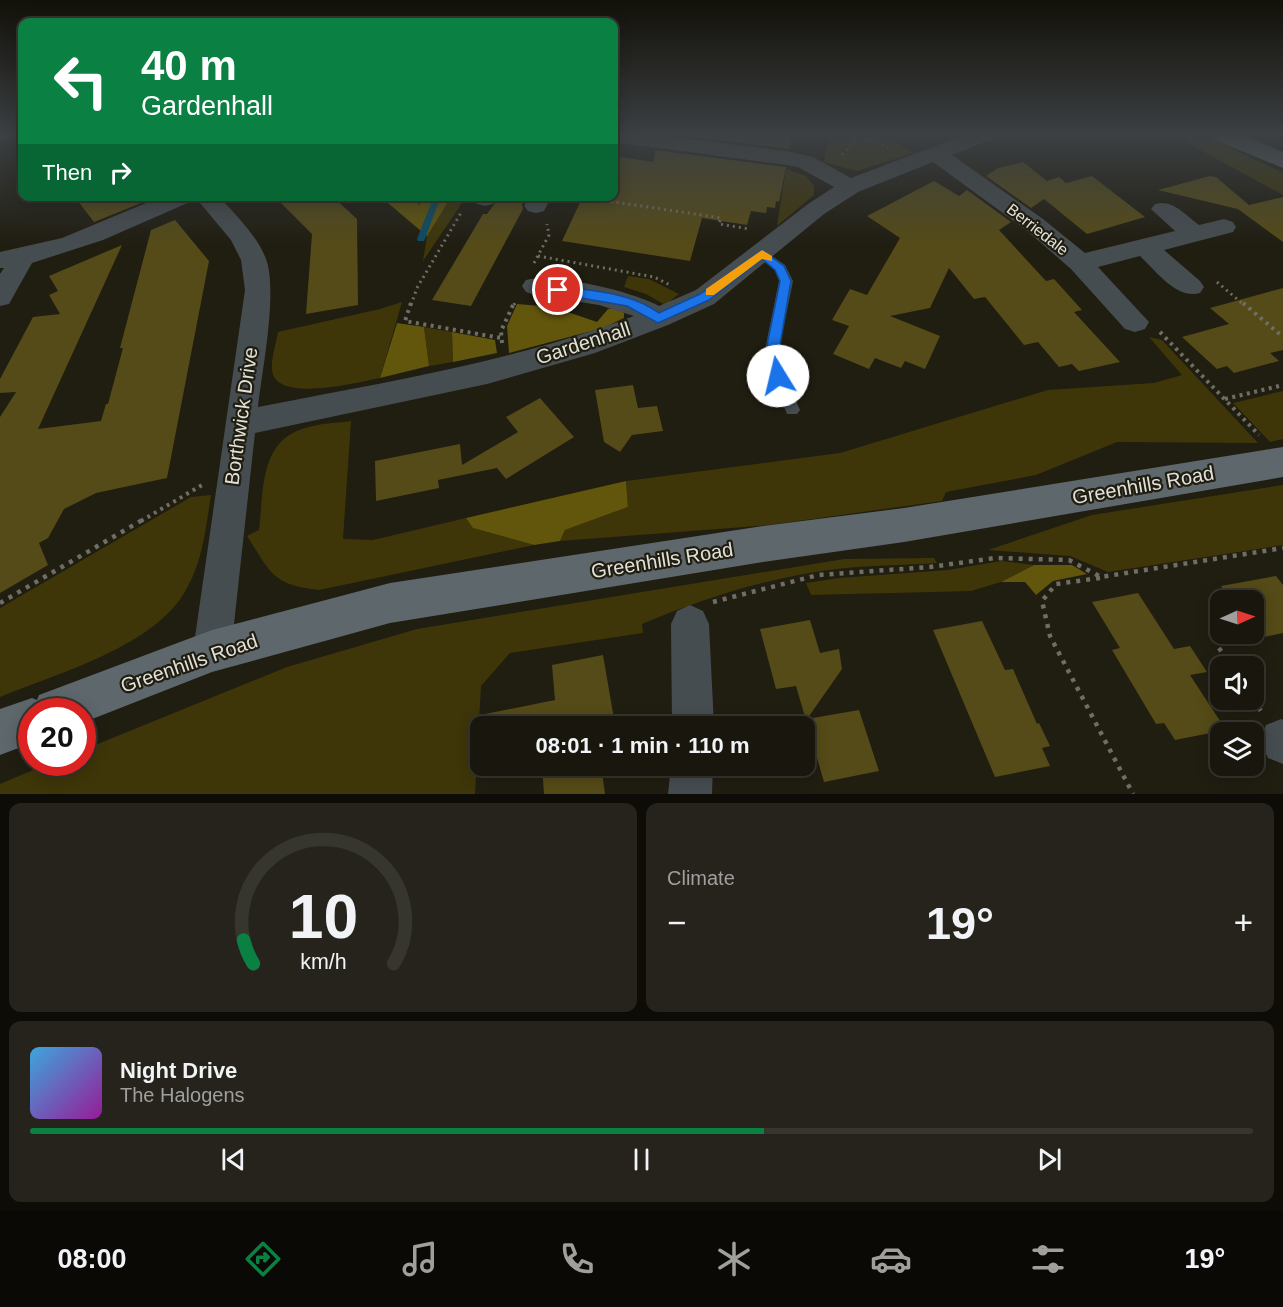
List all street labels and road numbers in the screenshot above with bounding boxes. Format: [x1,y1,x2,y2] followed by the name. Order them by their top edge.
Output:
[1004,200,1072,259] street label: Berriedale
[533,317,633,369] street label: Gardenhall
[220,346,262,486] street label: Borthwick Drive
[1070,462,1216,508] street label: Greenhills Road
[589,538,735,582] street label: Greenhills Road
[118,629,260,697] street label: Greenhills Road

